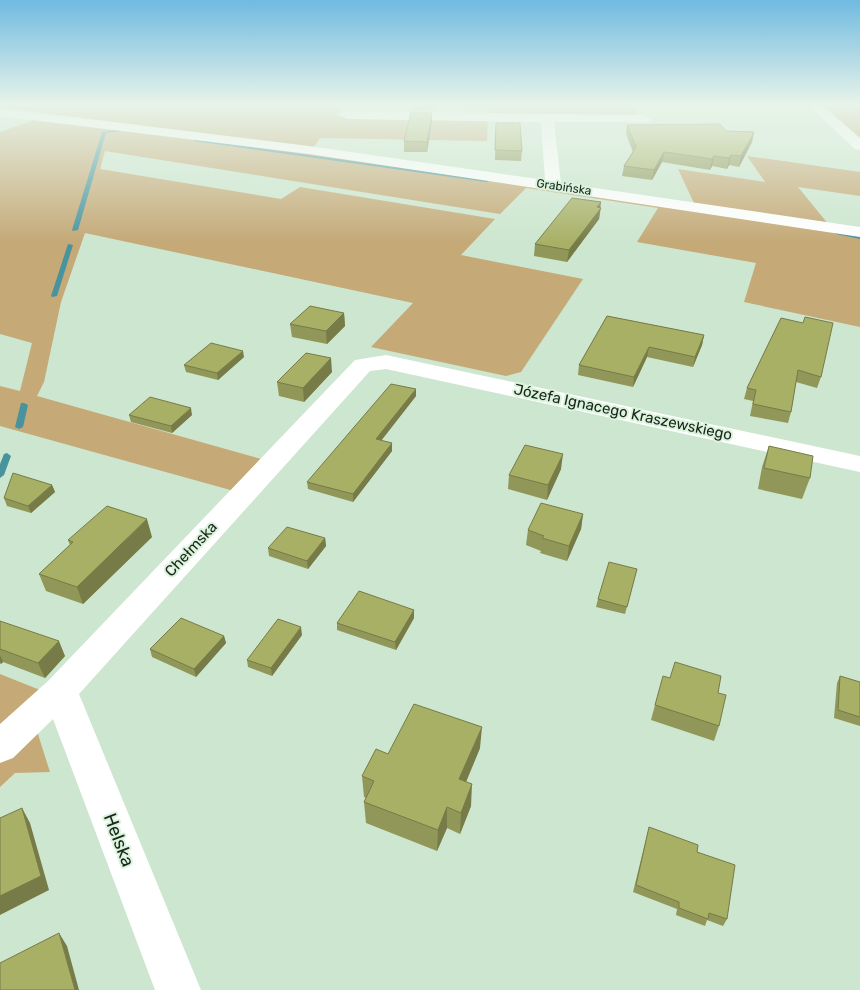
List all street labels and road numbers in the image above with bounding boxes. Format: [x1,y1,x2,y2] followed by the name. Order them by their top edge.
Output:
[536,176,592,198] street label: Grabińska
[512,380,734,444] street label: Józefa Ignacego Kraszewskiego
[161,518,221,580] street label: Chełmska
[99,810,139,870] street label: Helska

